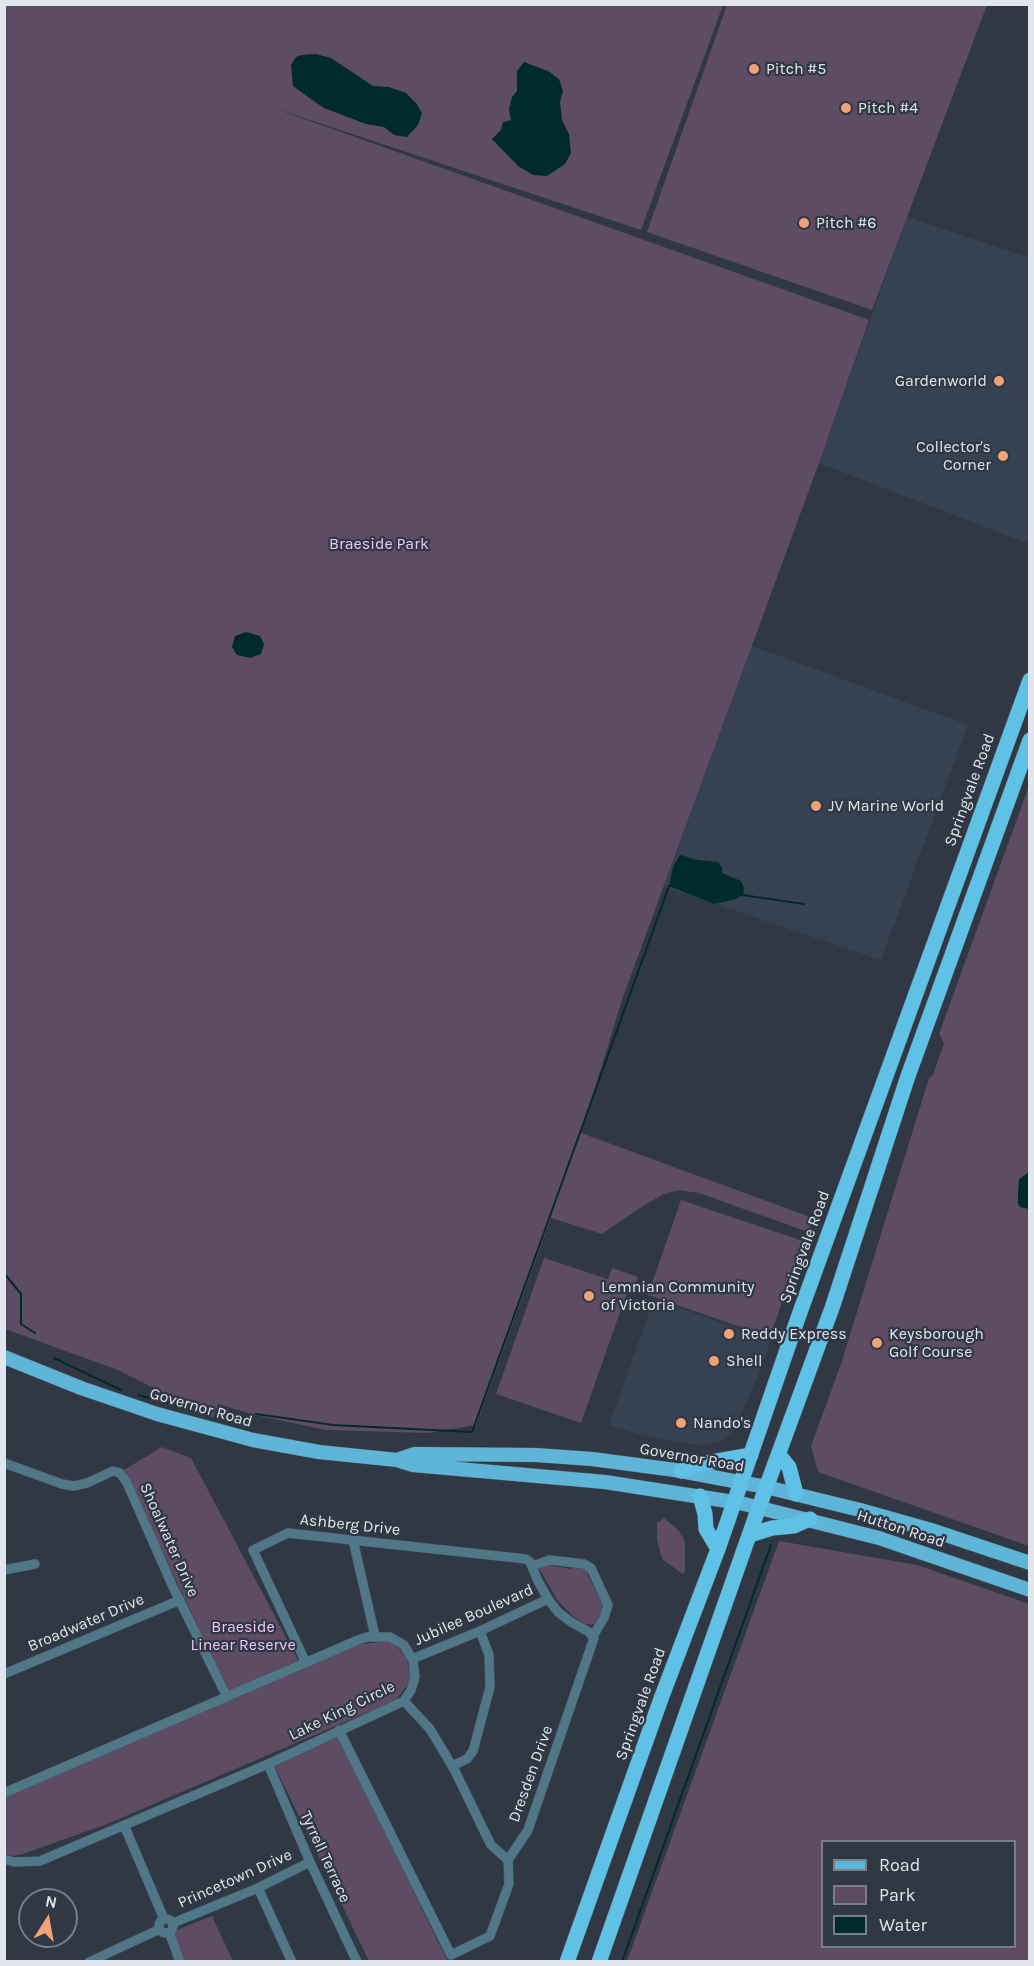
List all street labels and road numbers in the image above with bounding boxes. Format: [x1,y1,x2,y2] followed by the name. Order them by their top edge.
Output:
[941,731,999,849] street label: Springvale Road
[776,1188,834,1306] street label: Springvale Road
[147,1384,255,1432] street label: Governor Road
[638,1439,746,1477] street label: Governor Road
[135,1480,203,1600] street label: Shoalwater Drive
[855,1506,947,1552] street label: Hutton Road
[299,1510,401,1540] street label: Ashberg Drive
[411,1580,537,1650] street label: Jubilee Boulevard
[25,1590,147,1656] street label: Broadwater Drive
[612,1645,670,1763] street label: Springvale Road
[286,1677,398,1745] street label: Lake King Circle
[505,1723,557,1825] street label: Dresden Drive
[295,1808,355,1906] street label: Tyrrell Terrace
[175,1845,295,1913] street label: Princetown Drive

